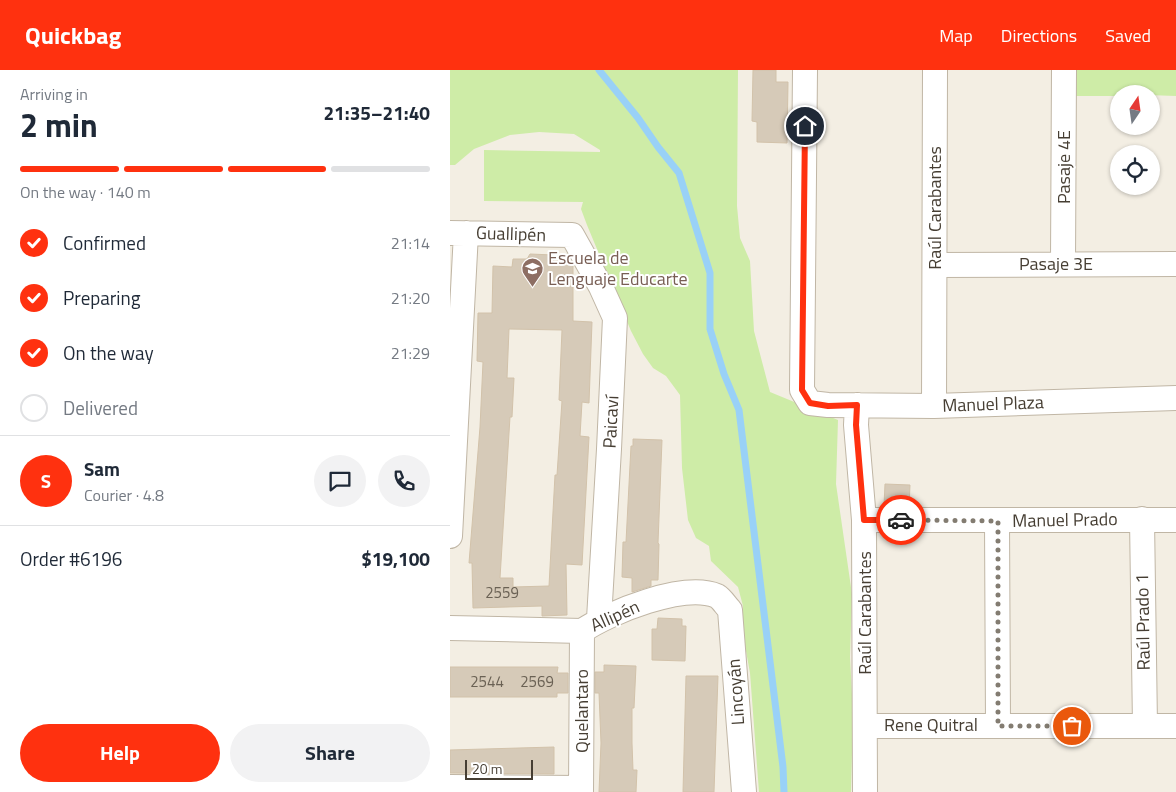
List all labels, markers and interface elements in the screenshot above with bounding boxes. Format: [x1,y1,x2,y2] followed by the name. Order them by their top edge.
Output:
[25,17,121,53] text: Quickbag
[939,22,973,49] text: Map
[1001,22,1077,49] text: Directions
[1105,22,1151,49] text: Saved
[20,82,88,106] text: Arriving in
[1110,85,1160,135] north arrow
[1110,85,1160,195] map controls
[323,98,430,127] text: 21:35–21:40
[20,101,98,149] text: 2 min
[784,105,826,147] pin
[791,112,819,140] icon: home
[1050,130,1077,204] street label: Pasaje 4E
[1110,145,1160,195] button: locate
[921,146,948,270] street label: Raúl Carabantes
[20,180,151,204] text: On the way · 140 m
[475,219,547,248] street label: Guallipén
[63,228,146,257] text: Confirmed
[20,229,48,257] icon: check
[391,231,430,255] text: 21:14
[548,244,687,292] place label: Escuela de Lenguaje Educarte
[1019,250,1093,277] street label: Pasaje 3E
[520,256,544,287] school or university icon: Escuela de Lenguaje Educarte
[63,283,140,312] text: Preparing
[20,284,48,312] icon: check
[391,286,430,310] text: 21:20
[63,338,154,367] text: On the way
[20,339,48,367] icon: check
[391,341,430,365] text: 21:29
[942,388,1044,419] street label: Manuel Plaza
[63,393,138,422] text: Delivered
[596,393,625,449] street label: Paicaví
[84,454,120,483] text: Sam
[314,455,366,507] button: chat
[378,455,430,507] button: phone
[41,466,51,495] text: S
[84,483,164,507] text: Courier · 4.8
[876,495,926,545] courier
[1012,505,1118,534] street label: Manuel Prado
[887,506,915,534] icon: car
[20,544,122,573] text: Order #6196
[361,544,430,573] text: $19,100
[851,551,878,675] street label: Raúl Carabantes
[1128,573,1157,671] street label: Raúl Prado 1
[485,581,519,604] house number: 2559
[586,593,644,638] street label: Allipén
[720,658,751,726] street label: Lincoyán
[568,669,595,753] street label: Quelantaro
[470,670,504,693] house number: 2544
[520,670,554,693] house number: 2569
[1051,705,1093,747] pin
[884,711,978,738] street label: Rene Quitral
[1058,712,1086,740] icon: bag
[20,724,220,782] button: Help
[230,724,430,782] button: Share
[465,757,532,780] scale bar
[472,758,502,779] text: 20 m

